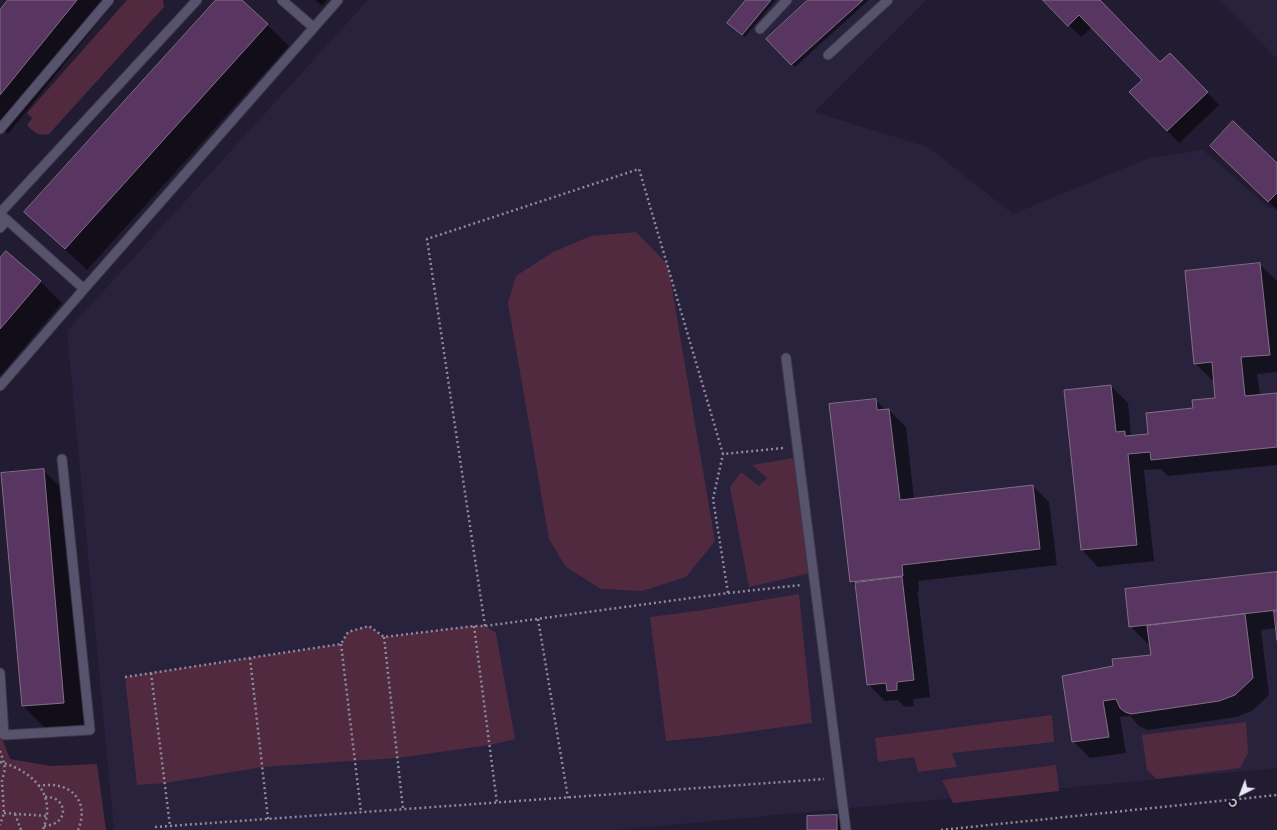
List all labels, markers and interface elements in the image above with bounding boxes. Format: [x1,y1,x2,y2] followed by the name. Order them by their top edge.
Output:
[1221,774,1261,814] north arrow
[1226,796,1240,810] text: С

